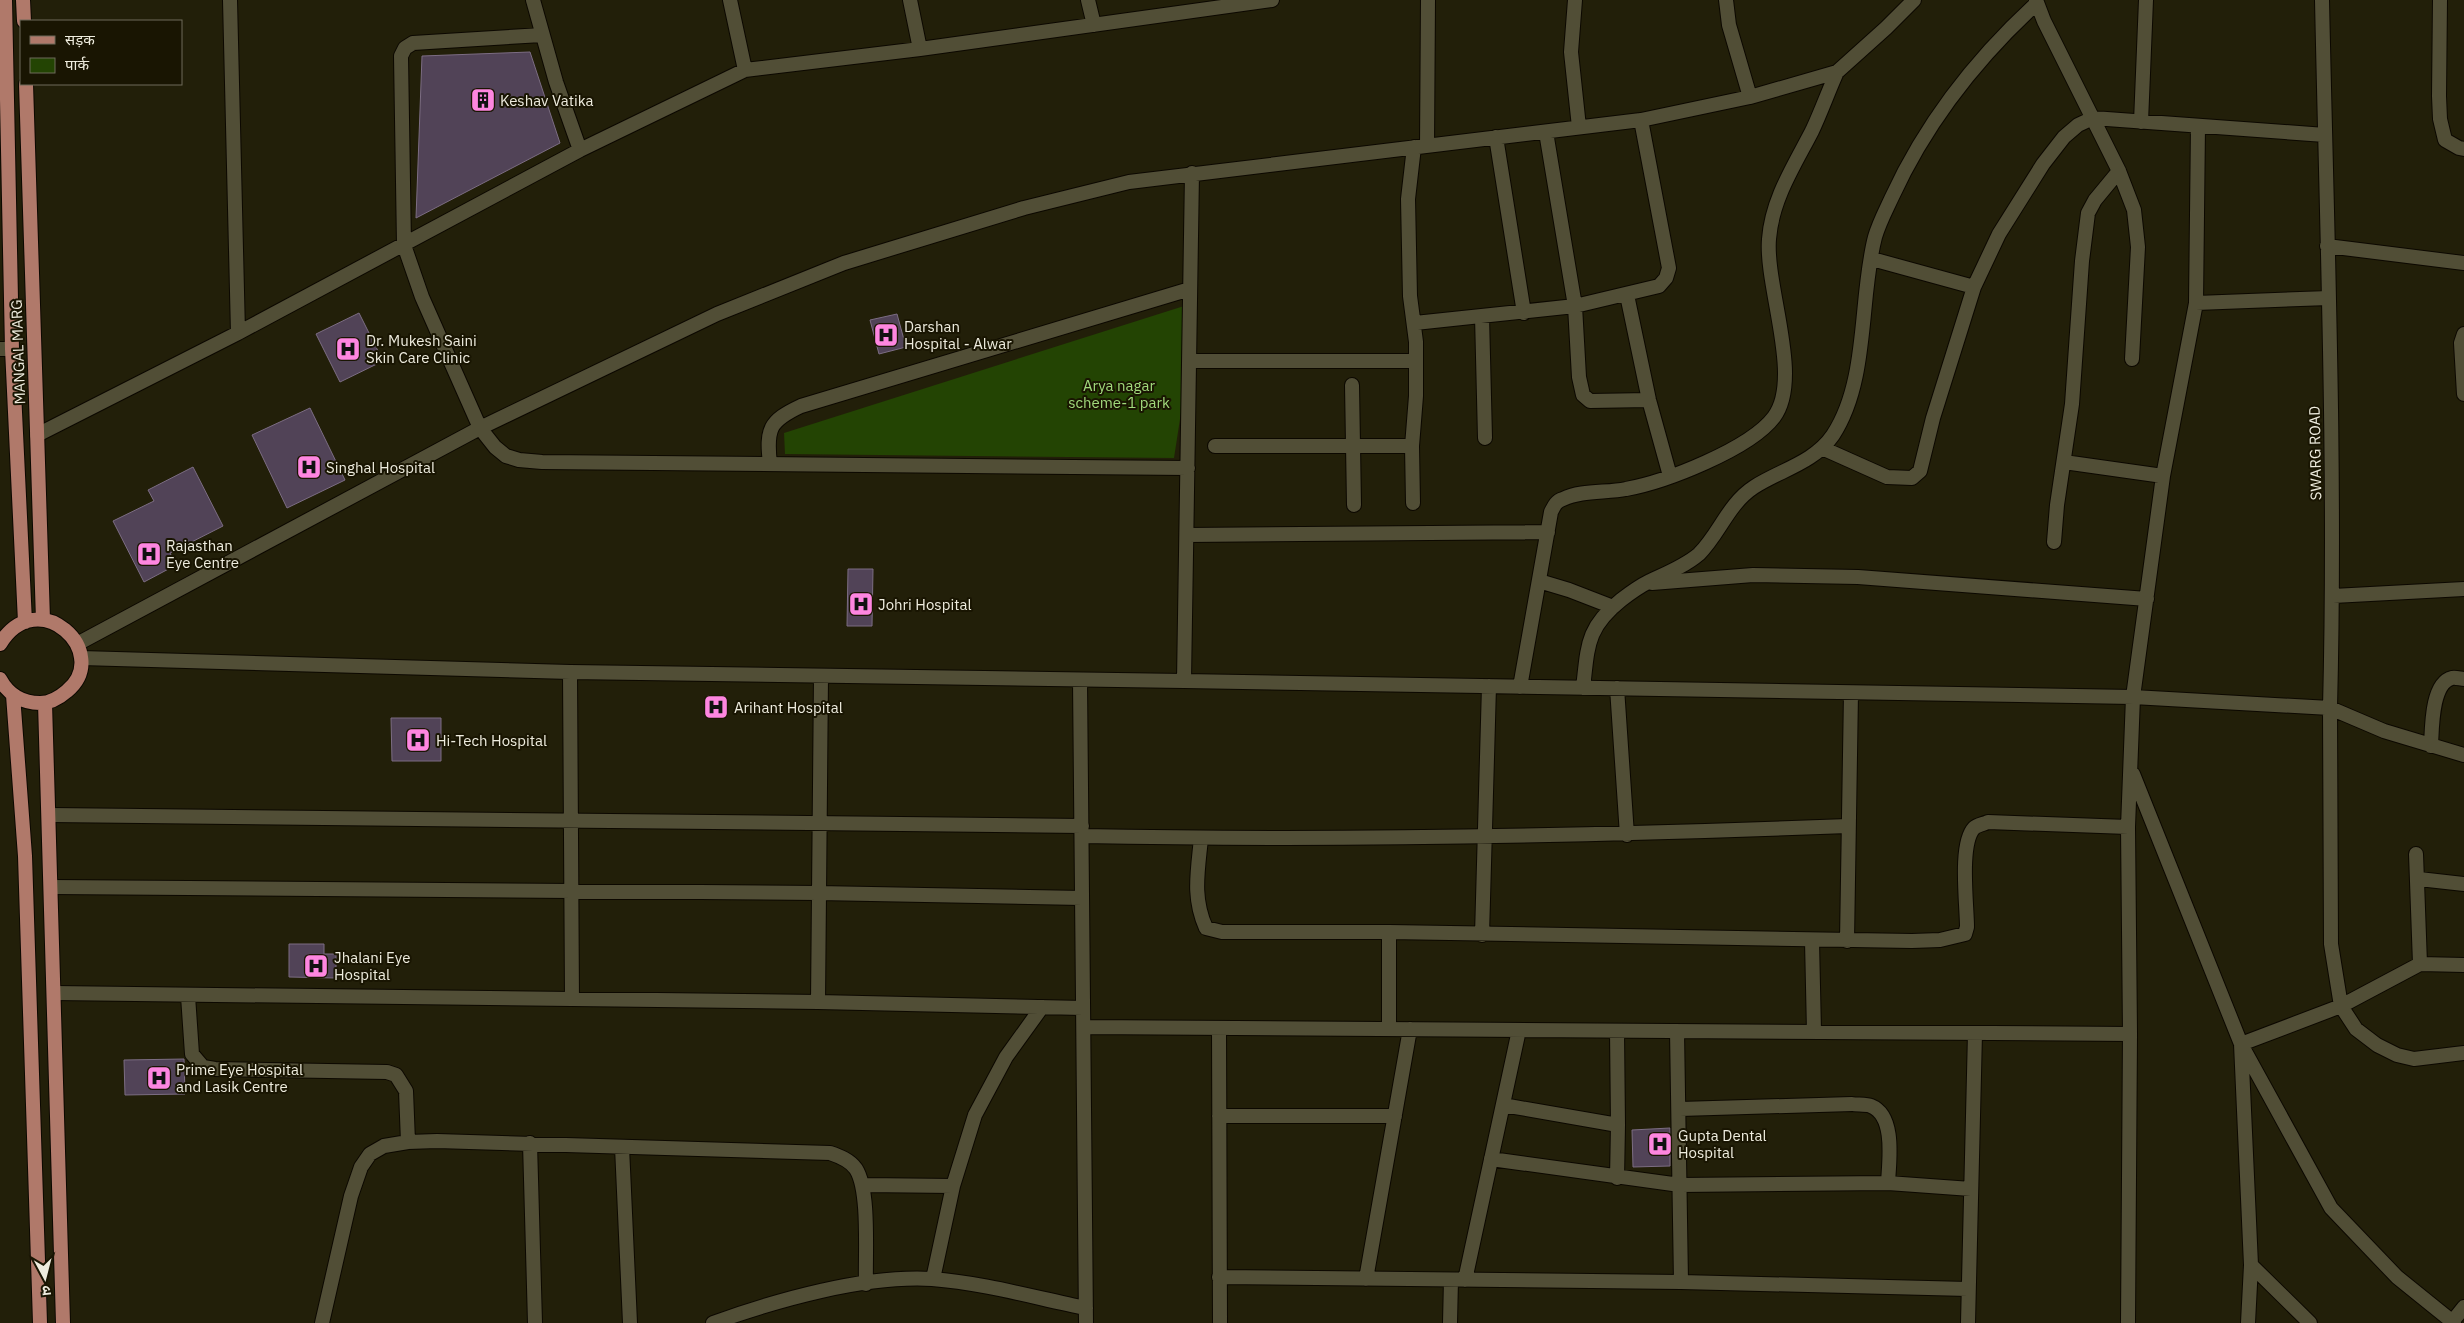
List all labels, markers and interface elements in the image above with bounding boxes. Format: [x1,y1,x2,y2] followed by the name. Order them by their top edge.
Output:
[20,20,182,85] legend
[65,30,95,49] text: सड़क
[65,55,89,74] text: पार्क
[470,87,496,113] building icon: Keshav Vatika
[500,91,594,110] place label: Keshav Vatika
[7,299,29,405] street label: MANGAL MARG
[904,317,1012,353] place label: Darshan Hospital - Alwar
[873,322,899,348] hospital icon: Darshan Hospital - Alwar
[366,331,477,367] place label: Dr. Mukesh Saini Skin Care Clinic
[335,336,361,362] hospital icon: Dr. Mukesh Saini Skin Care Clinic
[1068,376,1170,412] park label: Arya nagar scheme-1 park
[2305,406,2325,500] street label: SWARG ROAD
[296,454,322,480] hospital icon: Singhal Hospital
[326,458,435,477] place label: Singhal Hospital
[166,536,239,572] place label: Rajasthan Eye Centre
[136,541,162,567] hospital icon: Rajasthan Eye Centre
[848,591,874,617] hospital icon: Johri Hospital
[878,595,971,614] place label: Johri Hospital
[703,694,729,720] hospital icon: Arihant Hospital
[734,698,843,717] place label: Arihant Hospital
[405,727,431,753] hospital icon: Hi-Tech Hospital
[436,731,547,750] place label: Hi-Tech Hospital
[334,948,410,984] place label: Jhalani Eye Hospital
[303,953,329,979] hospital icon: Jhalani Eye Hospital
[176,1060,303,1096] place label: Prime Eye Hospital and Lasik Centre
[146,1065,172,1091] hospital icon: Prime Eye Hospital and Lasik Centre
[1678,1126,1767,1162] place label: Gupta Dental Hospital
[1647,1131,1673,1157] hospital icon: Gupta Dental Hospital
[20,1253,70,1303] north arrow
[41,1281,52,1300] text: उ

